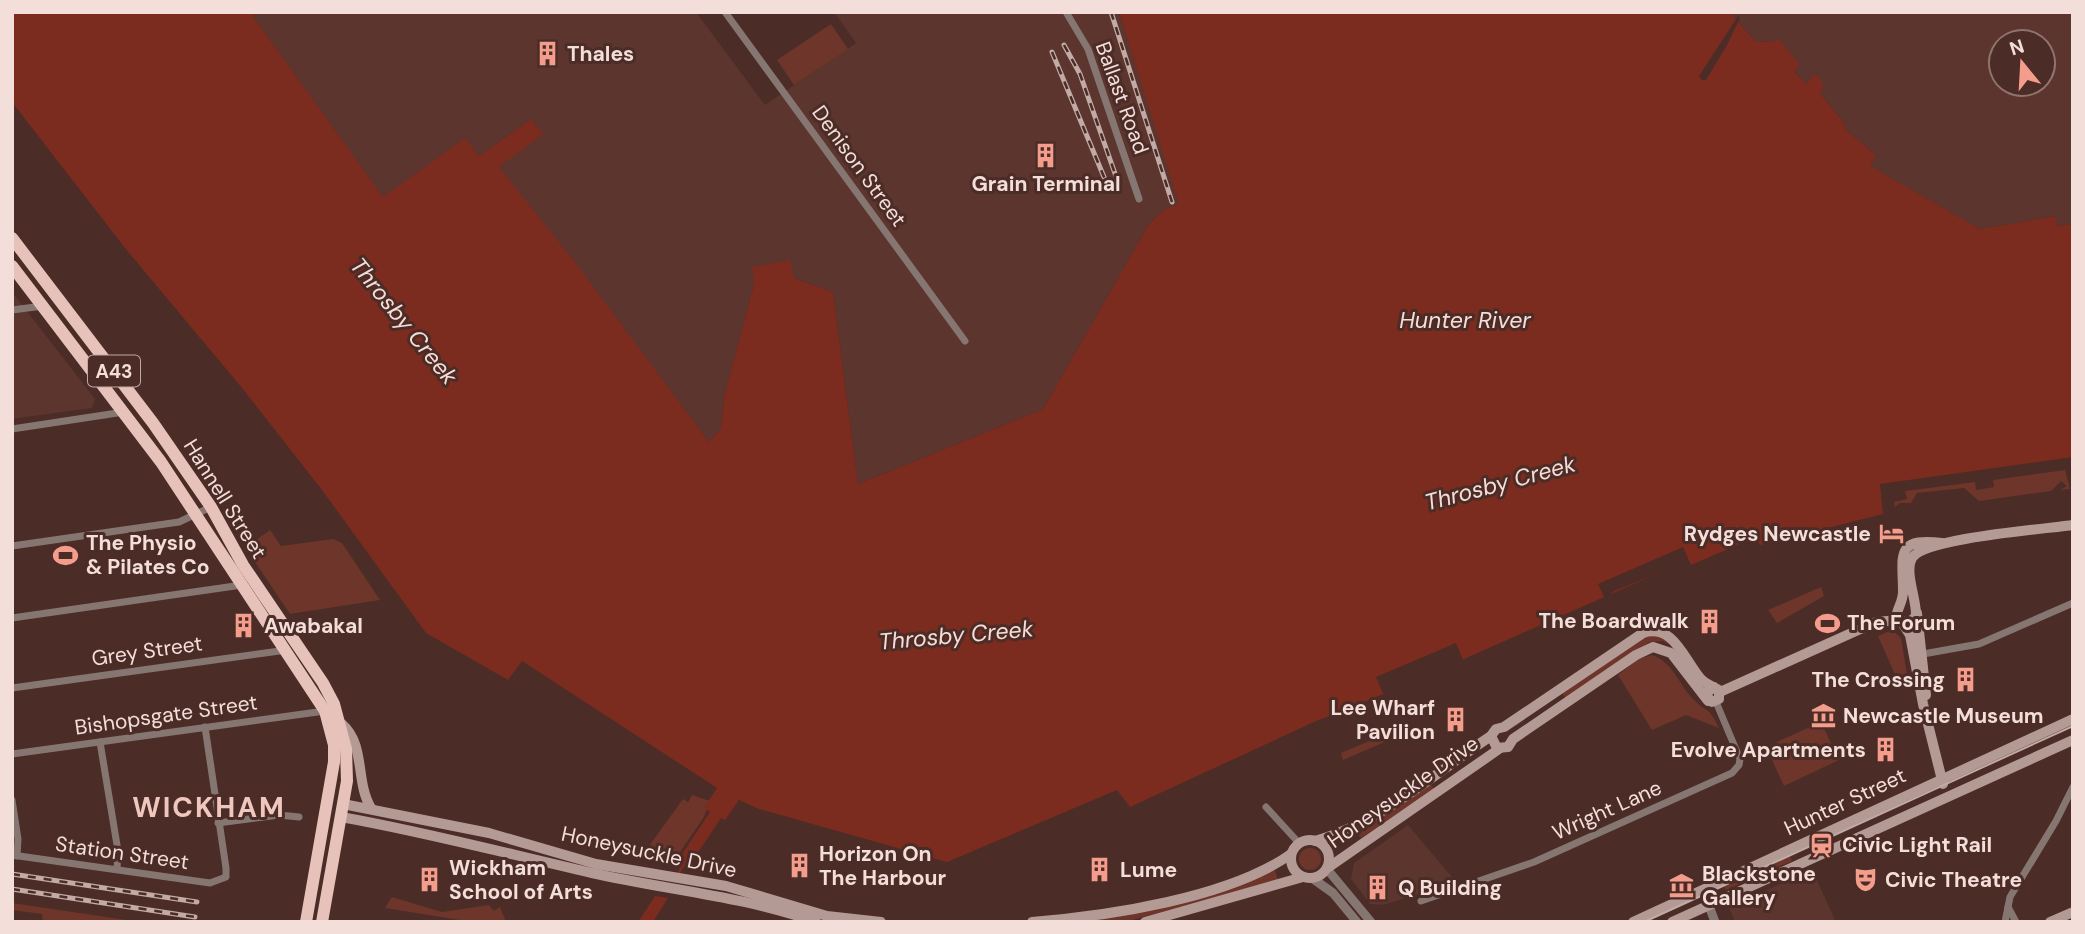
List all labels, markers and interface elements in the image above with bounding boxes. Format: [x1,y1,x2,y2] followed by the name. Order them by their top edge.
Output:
[1987,28,2057,98] north arrow
[2006,33,2027,61] text: N
[1089,38,1155,158] street label: Ballast Road
[533,40,561,68] building icon: Thales
[567,40,634,68] place label: Thales
[805,100,913,232] street label: Denison Street
[1032,141,1060,169] building icon: Grain Terminal
[971,170,1121,198] place label: Grain Terminal
[344,251,465,391] water label: Throsby Creek
[1399,305,1532,335] water label: Hunter River
[88,356,140,386] road number: A43
[177,434,273,564] street label: Hannell Street
[1421,448,1579,518] water label: Throsby Creek
[1684,520,1871,548] place label: Rydges Newcastle
[1877,520,1905,548] hotel icon: Rydges Newcastle
[86,529,210,581] place label: The Physio & Pilates Co
[52,541,80,569] sports icon: The Physio & Pilates Co
[1538,607,1689,635] place label: The Boardwalk
[1695,607,1723,635] building icon: The Boardwalk
[1813,609,1841,637] sports icon: The Forum
[1847,609,1955,637] place label: The Forum
[230,612,258,640] building icon: Awabakal
[264,612,363,640] place label: Awabakal
[878,613,1035,657] water label: Throsby Creek
[90,629,204,673] street label: Grey Street
[1812,666,1945,694] place label: The Crossing
[1951,666,1979,694] building icon: The Crossing
[73,688,259,742] street label: Bishopsgate Street
[1330,694,1435,746] place label: Lee Wharf Pavilion
[1809,702,1837,730] museum icon: Newcastle Museum
[1843,702,2044,730] place label: Newcastle Museum
[1441,706,1469,734] building icon: Lee Wharf Pavilion
[1322,729,1484,855] street label: Honeysuckle Drive
[1671,736,1866,764] place label: Evolve Apartments
[1872,736,1900,764] building icon: Evolve Apartments
[1780,762,1910,842] street label: Hunter Street
[1548,773,1666,847] street label: Wright Lane
[132,789,286,826] district label: WICKHAM
[559,820,739,884] street label: Honeysuckle Drive
[53,830,191,876] street label: Station Street
[1808,831,1836,859] station icon: Civic Light Rail
[1842,831,1992,859] place label: Civic Light Rail
[819,840,946,892] place label: Horizon On The Harbour
[785,852,813,880] building icon: Horizon On The Harbour
[449,854,593,906] place label: Wickham School of Arts
[1086,856,1114,884] building icon: Lume
[1120,856,1177,884] place label: Lume
[1702,860,1816,912] place label: Blackstone Gallery
[415,866,443,894] building icon: Wickham School of Arts
[1851,866,1879,894] theatre icon: Civic Theatre
[1885,866,2022,894] place label: Civic Theatre
[1668,872,1696,900] museum icon: Blackstone Gallery
[1364,874,1392,902] building icon: Q Building
[1398,874,1502,902] place label: Q Building

